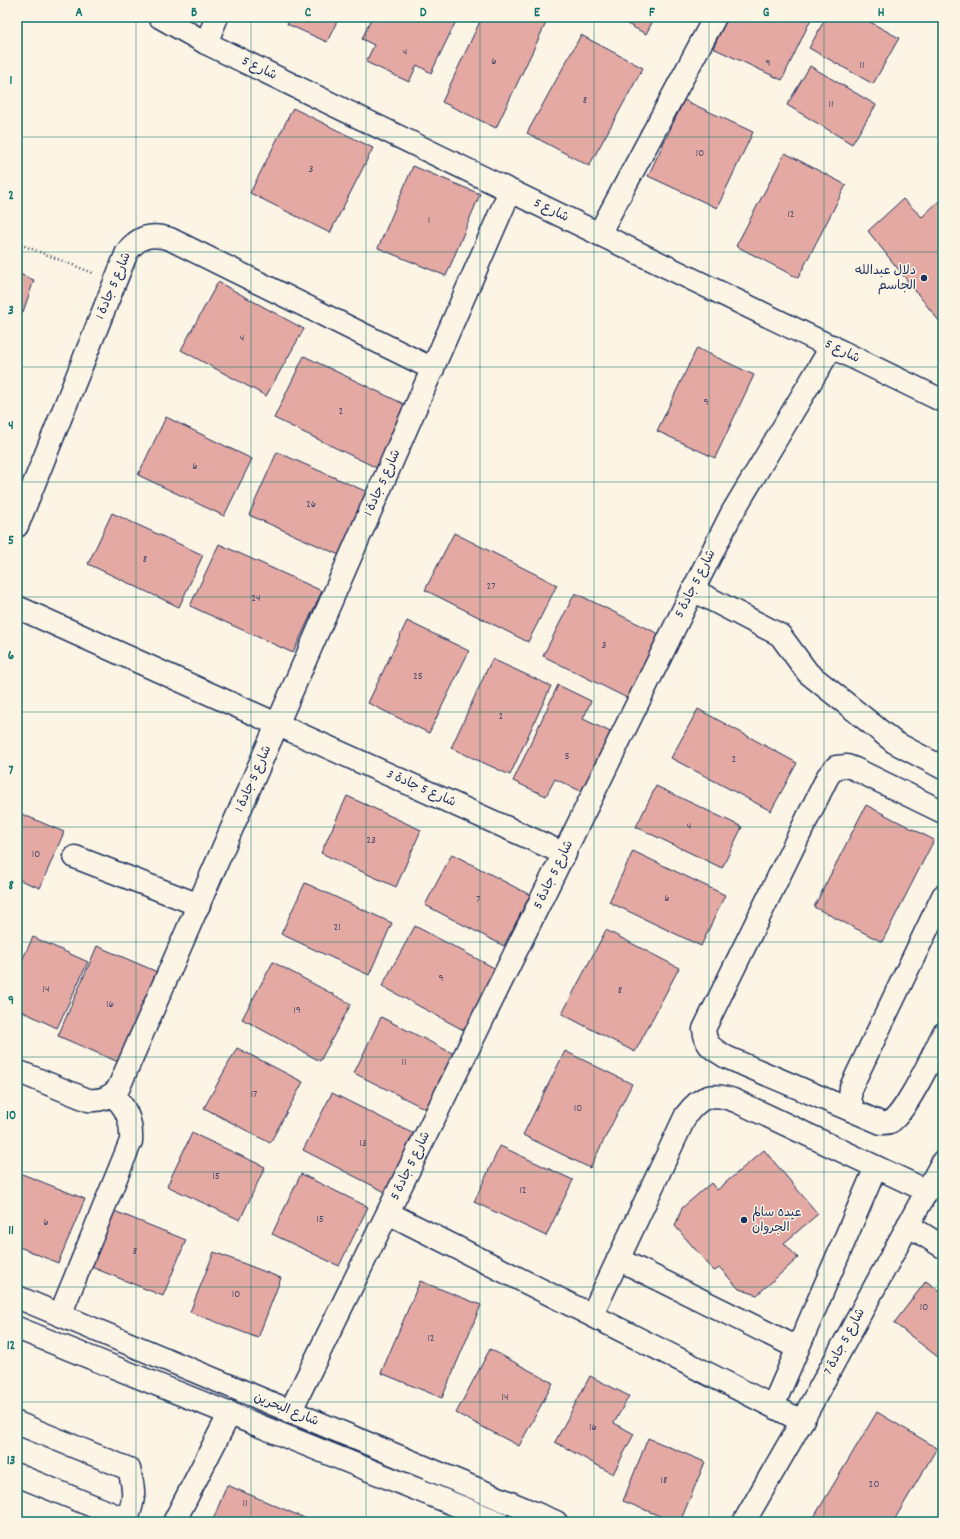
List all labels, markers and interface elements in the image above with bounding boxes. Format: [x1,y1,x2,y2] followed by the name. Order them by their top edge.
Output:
[75,4,83,23] text: A
[191,4,197,23] text: B
[305,4,312,23] text: C
[420,4,427,23] text: D
[534,4,541,23] text: E
[649,4,655,23] text: F
[763,4,770,23] text: G
[878,4,885,23] text: H
[403,45,407,61] house number: 4
[238,52,280,86] street label: شارع 5
[491,54,497,70] house number: 6
[765,56,771,72] house number: 9
[860,58,864,74] house number: 11
[10,72,13,91] text: 1
[583,93,587,109] house number: 8
[829,97,833,113] house number: 11
[696,146,704,162] house number: 10
[309,162,314,178] house number: 3
[8,187,14,206] text: 2
[530,194,572,228] street label: شارع 5
[787,207,795,223] house number: 12
[428,213,430,229] house number: 1
[91,249,137,323] street label: شارع 5 جادة 1
[855,262,916,296] place label: دلال عبدالله الجاسم
[919,273,929,283] marker: دلال عبدالله الجاسم
[8,302,14,321] text: 3
[240,331,244,347] house number: 4
[821,335,863,369] street label: شارع 5
[703,395,709,411] house number: 9
[339,404,344,420] house number: 2
[8,417,14,436] text: 4
[360,447,406,519] street label: شارع 5 جادة 1
[192,459,198,475] house number: 6
[306,497,316,513] house number: 26
[8,532,14,551] text: 5
[671,547,721,621] street label: شارع 5 جادة 5
[143,552,147,568] house number: 8
[486,579,496,595] house number: 27
[251,591,261,607] house number: 24
[602,638,607,654] house number: 3
[8,647,15,666] text: 6
[413,669,423,685] house number: 25
[499,709,504,725] house number: 2
[231,743,277,815] street label: شارع 5 جادة 1
[564,749,570,765] house number: 5
[732,752,737,768] house number: 2
[9,762,14,781] text: 7
[383,765,459,813] street label: شارع 5 جادة 3
[687,819,691,835] house number: 4
[366,833,376,849] house number: 23
[529,837,579,913] street label: شارع 5 جادة 5
[32,847,40,863] house number: 10
[8,877,14,896] text: 8
[664,891,670,907] house number: 6
[476,892,480,908] house number: 7
[333,920,341,936] house number: 21
[438,971,444,987] house number: 9
[43,982,49,998] house number: 14
[618,983,622,999] house number: 8
[8,992,14,1011] text: 9
[106,997,114,1013] house number: 16
[293,1003,301,1019] house number: 19
[402,1055,406,1071] house number: 11
[251,1087,257,1103] house number: 17
[574,1101,582,1117] house number: 10
[6,1107,16,1126] text: 10
[386,1128,436,1204] street label: شارع 5 جادة 5
[359,1136,367,1152] house number: 13
[212,1169,220,1185] house number: 15
[519,1183,527,1199] house number: 12
[752,1204,801,1238] place label: عيده سالم الجروان
[316,1212,324,1228] house number: 15
[43,1215,49,1231] house number: 6
[739,1215,749,1225] marker: عيده سالم الجروان
[8,1222,14,1241] text: 11
[133,1244,137,1260] house number: 8
[232,1287,240,1303] house number: 10
[920,1300,928,1316] house number: 10
[819,1305,871,1379] street label: شارع 5 جادة 7
[427,1331,435,1347] house number: 12
[7,1337,16,1356] text: 12
[251,1388,321,1432] street label: شارع البحرين
[502,1390,508,1406] house number: 14
[589,1420,597,1436] house number: 16
[7,1452,16,1471] text: 13
[661,1473,667,1489] house number: 18
[869,1477,879,1493] house number: 20
[243,1496,247,1512] house number: 11

